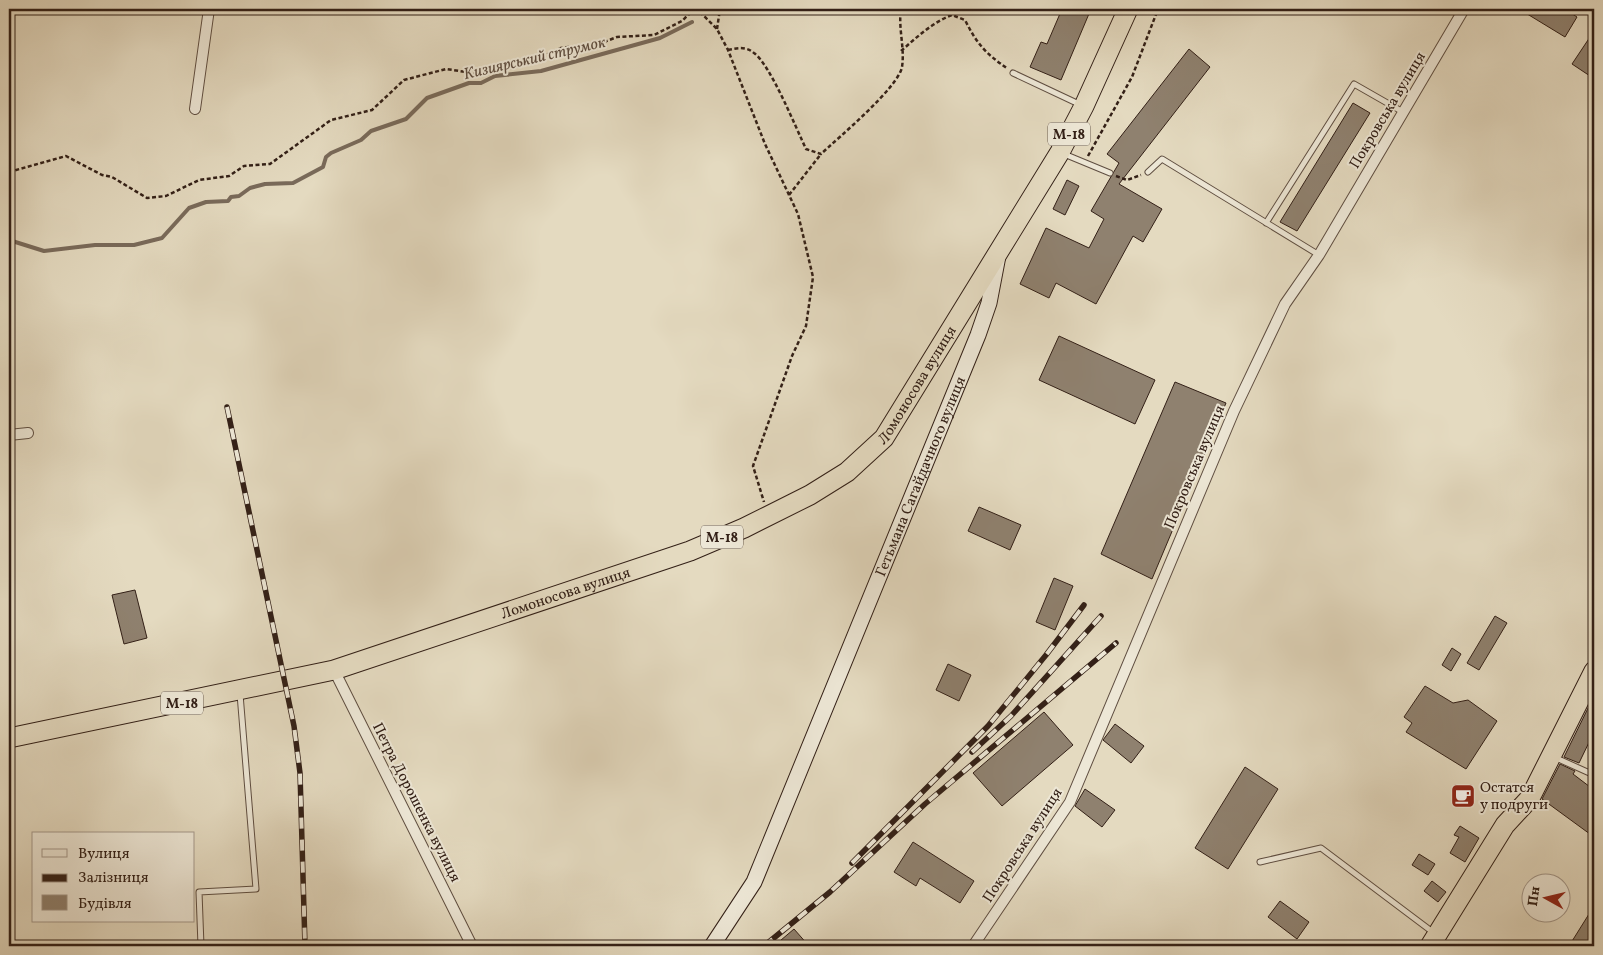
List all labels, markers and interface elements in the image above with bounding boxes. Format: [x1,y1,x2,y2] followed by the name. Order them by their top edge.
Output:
[461,32,608,86] water label: Кизиярський струмок
[1345,48,1432,173] street label: Покровська вулиця
[1048,122,1090,146] road number: М-18
[874,322,962,450] street label: Ломоносова вулиця
[871,373,972,580] street label: Гетьмана Сагайдачного вулиця
[1160,402,1231,533] street label: Покровська вулиця
[701,526,743,548] road number: М-18
[498,563,633,625] street label: Ломоносова вулиця
[161,691,203,714] road number: М-18
[366,719,465,886] street label: Петра Дорошенка вулиця
[1480,778,1548,816] place label: Остатся у подруги
[1450,783,1476,809] cafe icon: Остатся у подруги
[978,784,1068,907] street label: Покровська вулиця
[32,832,195,922] legend
[78,844,130,865] text: Вулиця
[78,868,149,889] text: Залізниця
[1520,872,1570,922] north arrow
[1524,885,1545,908] text: Пн
[78,894,132,915] text: Будівля

